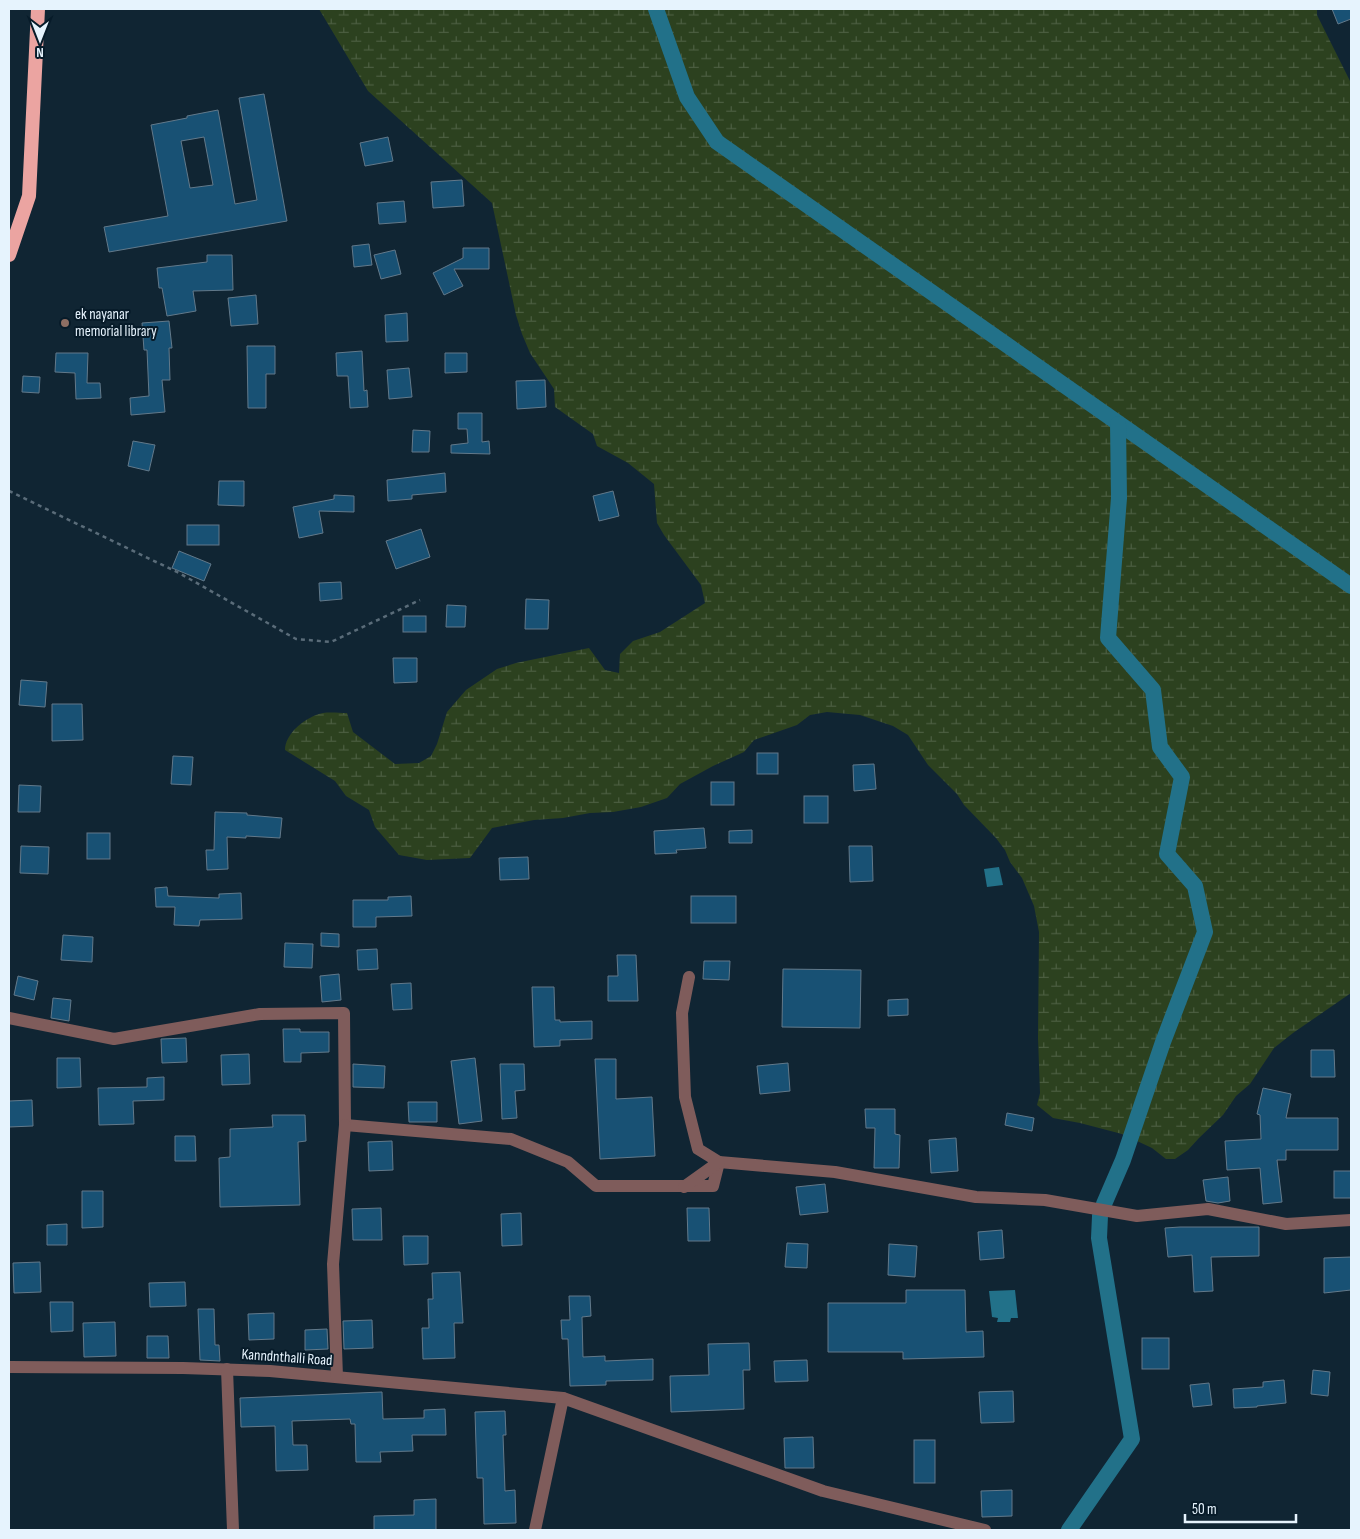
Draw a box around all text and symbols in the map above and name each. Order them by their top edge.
north arrow [15,15,65,65]
text: N [36,44,44,61]
place label: ek nayanar memorial library [75,305,157,341]
marker: ek nayanar memorial library [59,317,71,329]
street label: Kanndnthalli Road [241,1345,333,1370]
scale bar [1185,1492,1296,1524]
text: 50 m [1192,1500,1217,1519]

